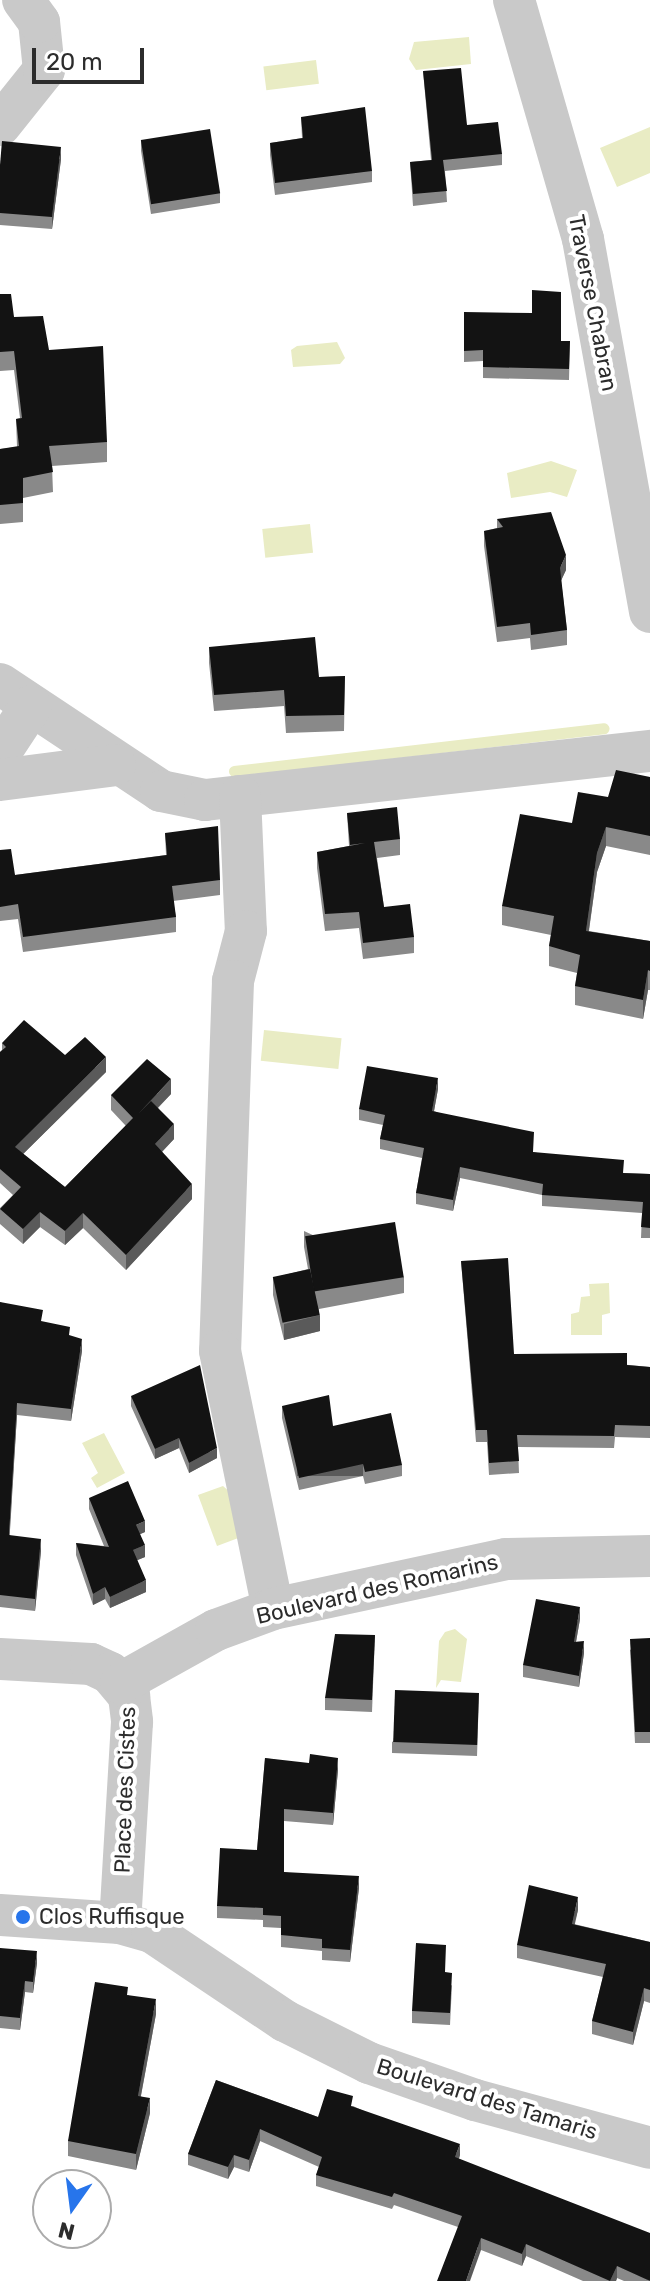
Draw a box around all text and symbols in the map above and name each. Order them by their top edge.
scale bar [36,32,148,82]
text: 20 m [46,48,103,76]
street label: Traverse Chabran [563,212,623,394]
street label: Boulevard des Romarins [254,1548,500,1630]
street label: Place des Cistes [109,1706,141,1874]
place label: Clos Ruffisque [39,1904,185,1930]
marker: Clos Ruffisque [14,1908,32,1926]
street label: Boulevard des Tamaris [373,2053,601,2145]
north arrow [32,2169,112,2249]
text: N [56,2216,78,2246]

